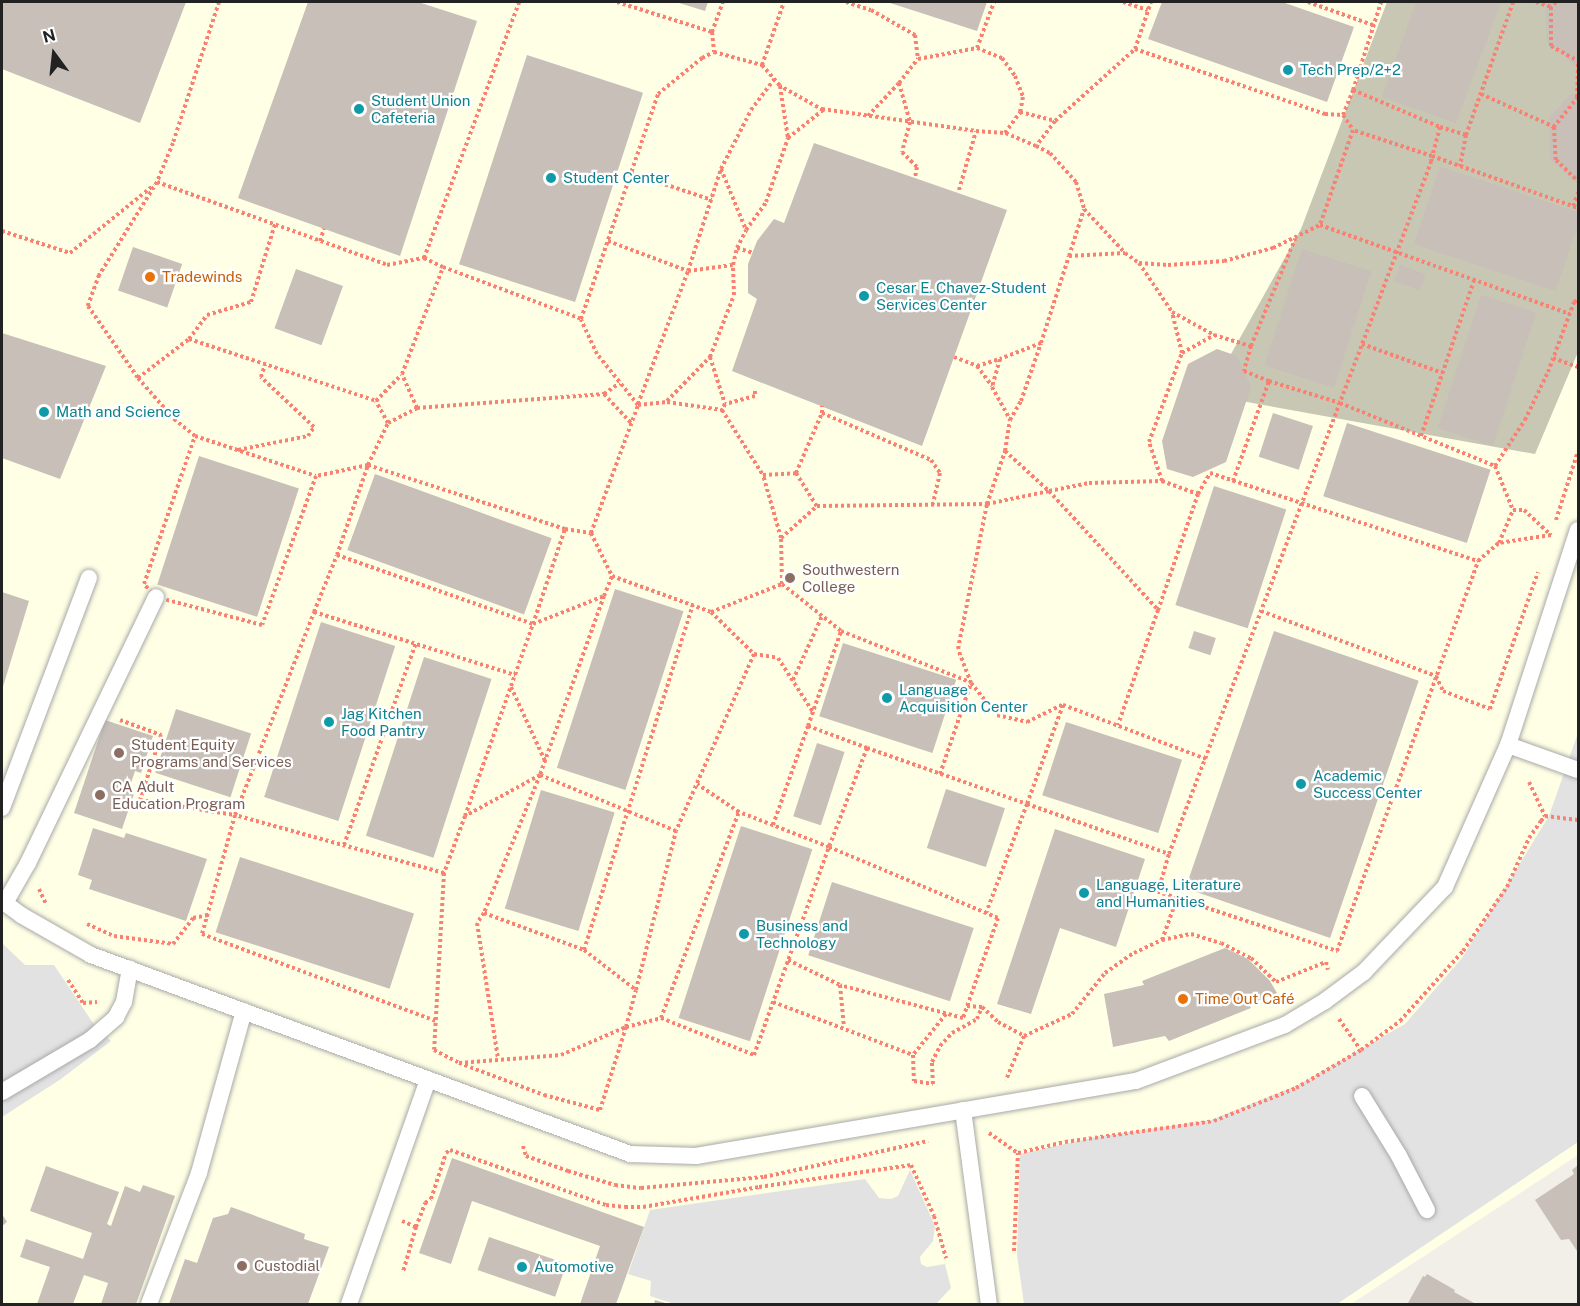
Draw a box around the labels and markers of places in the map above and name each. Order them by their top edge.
place label: Tech Prep/2+2 [1300,61,1401,79]
marker: Tech Prep/2+2 [1281,63,1295,77]
place label: Student Union Cafeteria [371,91,470,126]
marker: Student Union Cafeteria [352,102,366,116]
place label: Student Center [563,169,670,187]
marker: Student Center [544,171,558,185]
place label: Tradewinds [162,268,242,286]
marker: Tradewinds [143,270,157,284]
place label: Cesar E. Chavez-Student Services Center [876,278,1047,313]
marker: Cesar E. Chavez-Student Services Center [857,289,871,303]
place label: Math and Science [56,403,180,421]
marker: Math and Science [37,405,51,419]
place label: Southwestern College [802,560,900,595]
marker: Southwestern College [783,571,797,585]
place label: Language Acquisition Center [899,680,1028,715]
marker: Language Acquisition Center [880,691,894,705]
place label: Jag Kitchen Food Pantry [341,704,425,739]
marker: Jag Kitchen Food Pantry [322,715,336,729]
place label: Student Equity Programs and Services [131,735,292,770]
marker: Student Equity Programs and Services [112,746,126,760]
place label: Academic Success Center [1313,766,1422,801]
place label: CA Adult Education Program [112,777,245,812]
marker: Academic Success Center [1294,777,1308,791]
marker: CA Adult Education Program [93,788,107,802]
place label: Language, Literature and Humanities [1096,875,1241,910]
marker: Language, Literature and Humanities [1077,886,1091,900]
place label: Business and Technology [756,916,848,951]
marker: Business and Technology [737,927,751,941]
place label: Time Out Café [1195,990,1295,1008]
marker: Time Out Café [1176,992,1190,1006]
place label: Custodial [254,1257,320,1275]
place label: Automotive [534,1258,614,1276]
marker: Custodial [235,1259,249,1273]
marker: Automotive [515,1260,529,1274]

